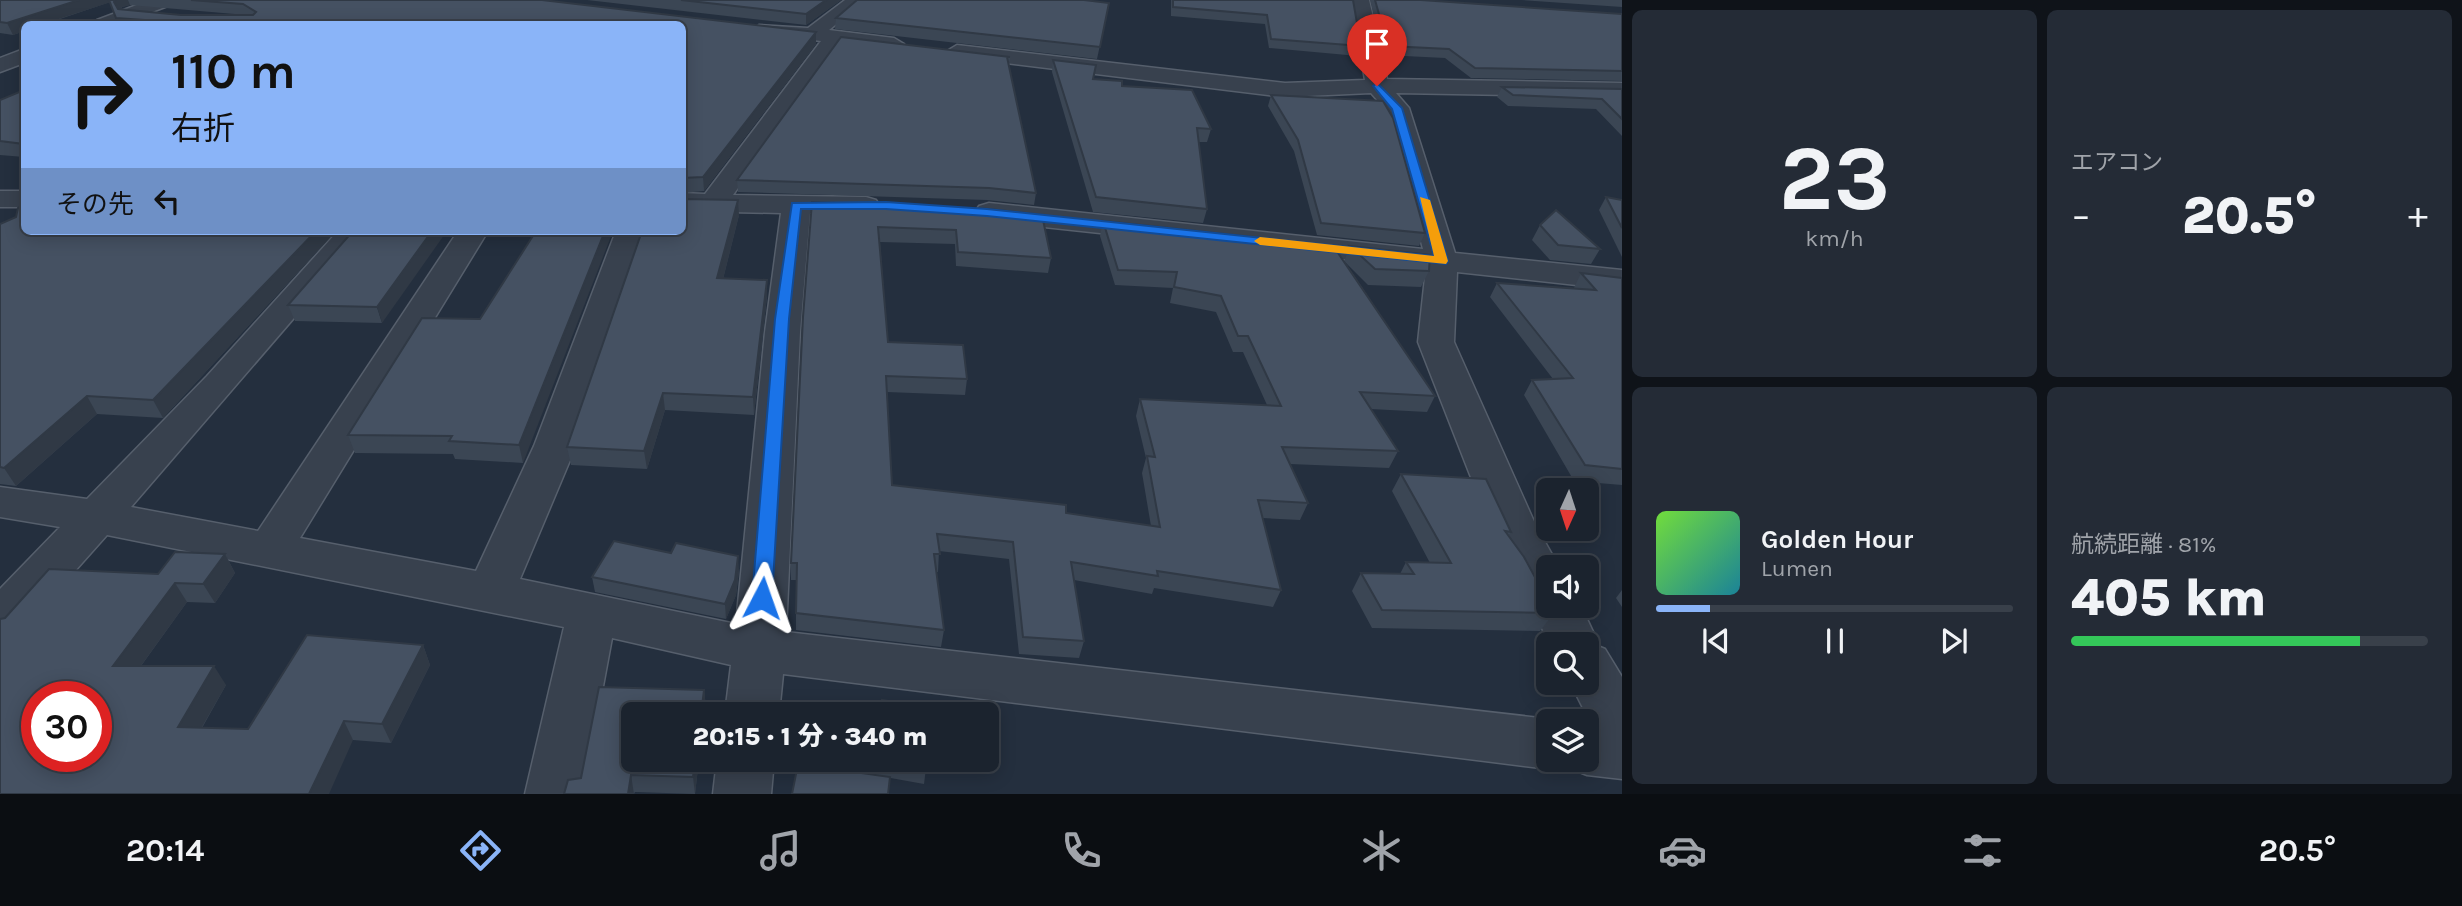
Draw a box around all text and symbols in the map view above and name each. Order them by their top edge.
pin [1347,14,1407,86]
icon: arrive [1358,25,1396,63]
text: 110 m [171,43,296,100]
icon: right [56,49,147,140]
text: 右折 [171,110,235,147]
text: 23 [1779,126,1890,232]
text: エアコン [2071,149,2163,176]
icon: left [148,182,186,220]
text: 20.5° [2182,185,2317,246]
text: その先 [56,189,134,220]
text: − [2071,193,2091,238]
text: + [2408,193,2428,238]
text: km/h [1805,225,1864,252]
north arrow [1536,478,1600,541]
map controls [1536,478,1599,772]
text: Golden Hour [1761,524,1913,555]
text: 航続距離 · 81% [2071,531,2216,558]
button: sound [1536,555,1599,618]
text: Lumen [1761,555,1833,582]
position arrow [725,561,799,635]
text: 405 km [2071,567,2267,628]
icon: previous [1697,622,1735,660]
icon: pause [1816,622,1854,660]
icon: next [1935,622,1973,660]
button: search [1536,632,1599,695]
speed limit sign: 30 [21,681,112,772]
button: layers [1536,709,1599,772]
text: 20:15 · 1 分 · 340 m [693,721,927,752]
icon: directions [456,826,505,875]
icon: music [756,826,805,875]
icon: phone [1057,826,1106,875]
icon: climate [1357,826,1406,875]
icon: car [1658,826,1707,875]
icon: filters [1958,826,2007,875]
text: 20:14 [126,832,204,869]
text: 20.5° [2259,832,2336,869]

